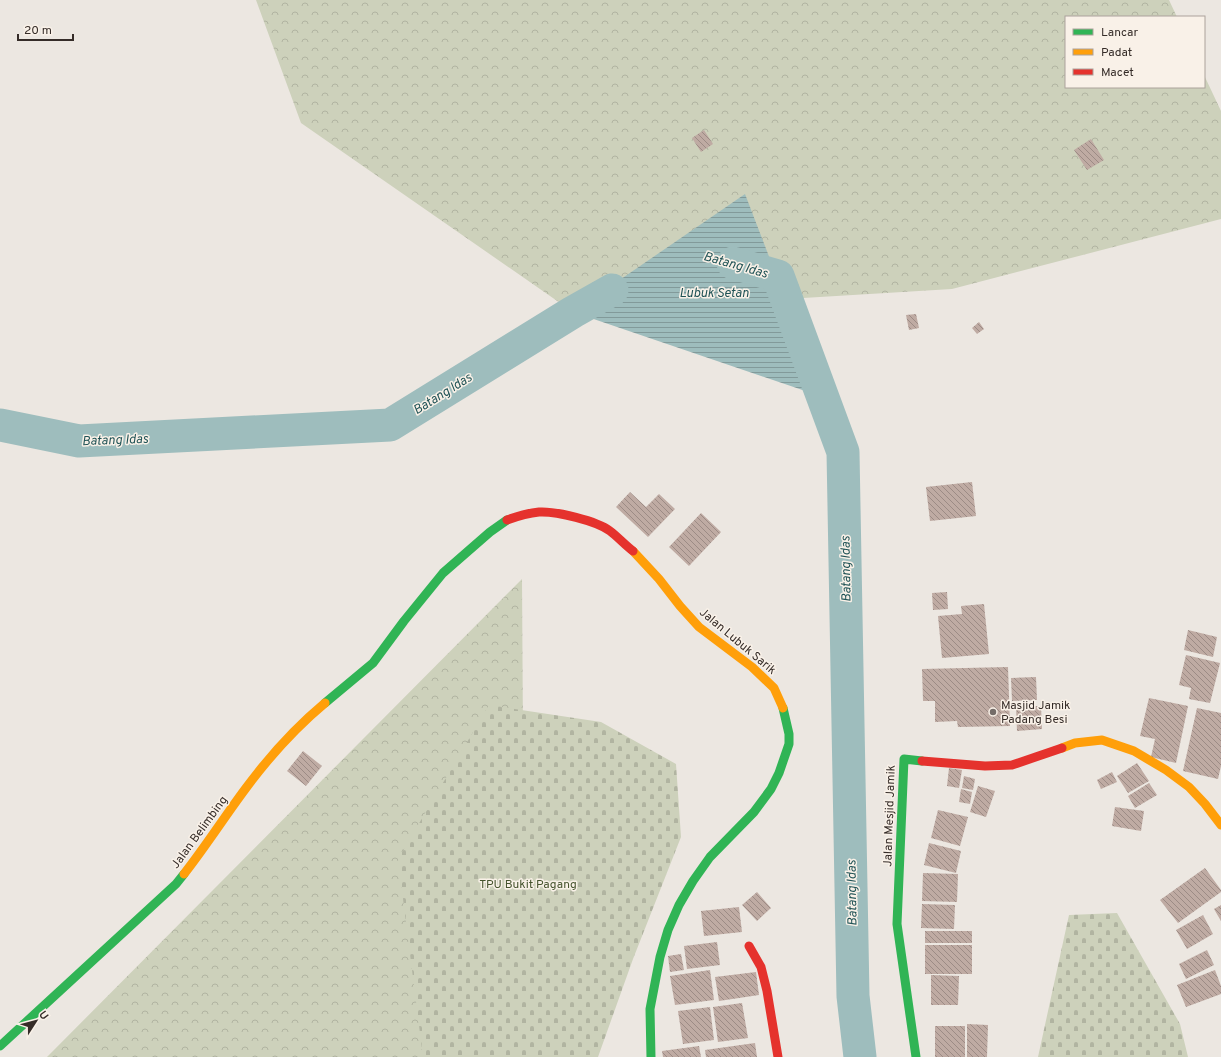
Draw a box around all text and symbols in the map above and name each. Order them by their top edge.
scale bar [18,16,73,42]
legend [1065,16,1205,88]
text: 20 m [24,23,52,39]
text: Lancar [1101,25,1138,41]
text: Padat [1101,45,1132,61]
text: Macet [1101,65,1134,81]
water label: Batang Idas [701,249,770,283]
water label: Lubuk Setan [679,286,749,302]
water label: Batang Idas [411,370,475,419]
water label: Batang Idas [82,432,149,450]
water label: Batang Idas [838,536,856,602]
street label: Jalan Lubuk Sarik [695,605,779,679]
place label: Masjid Jamik Padang Besi [1001,698,1071,728]
marker: Masjid Jamik Padang Besi [988,707,998,717]
street label: Jalan Mesjid Jamik [880,765,900,867]
street label: Jalan Belimbing [168,793,232,872]
water label: Batang Idas [844,860,862,926]
park label: TPU Bukit Pagang [479,877,577,893]
north arrow [16,1001,56,1041]
text: U [35,1008,51,1023]

